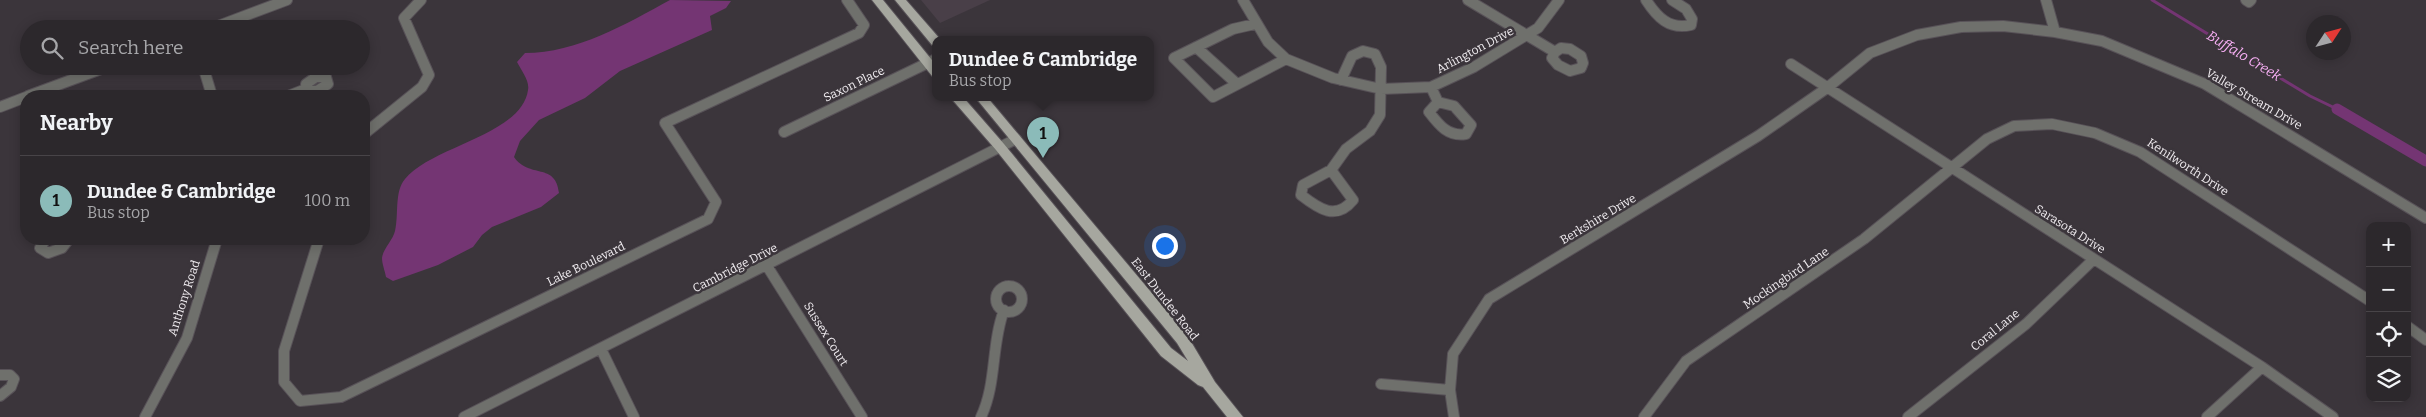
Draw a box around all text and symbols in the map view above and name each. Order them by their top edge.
north arrow [2306,15,2351,60]
search box [20,20,370,75]
street label: Arlington Drive [1434,24,1516,76]
water label: Buffalo Creek [2204,27,2285,85]
icon: search [38,34,66,62]
text: Search here [78,36,183,59]
popup [932,36,1154,101]
text: Dundee & Cambridge [949,48,1137,71]
street label: Saxon Place [821,63,887,105]
street label: Valley Stream Drive [2203,66,2305,132]
text: Bus stop [949,71,1011,90]
text: Nearby [40,110,113,136]
pin: 1 [1027,117,1059,158]
street label: Kenilworth Drive [2145,135,2231,199]
text: Dundee & Cambridge [87,180,276,203]
text: 1 [53,191,59,210]
text: 100 m [305,191,350,210]
street label: Berkshire Drive [1558,191,1638,247]
street label: Sarasota Drive [2032,202,2108,256]
text: Bus stop [87,203,150,222]
map controls [2366,222,2411,402]
button: + [2366,222,2411,267]
your location [1152,233,1178,259]
street label: Lake Boulevard [545,239,627,289]
street label: Cambridge Drive [690,241,780,295]
street label: Mockingbird Lane [1741,244,1831,312]
street label: East Dundee Road [1128,255,1202,343]
street label: Anthony Road [165,258,203,338]
button: − [2366,267,2411,312]
street label: Sussex Court [801,300,851,369]
street label: Coral Lane [1968,306,2022,354]
button: locate [2366,312,2411,357]
button: layers [2366,357,2411,402]

